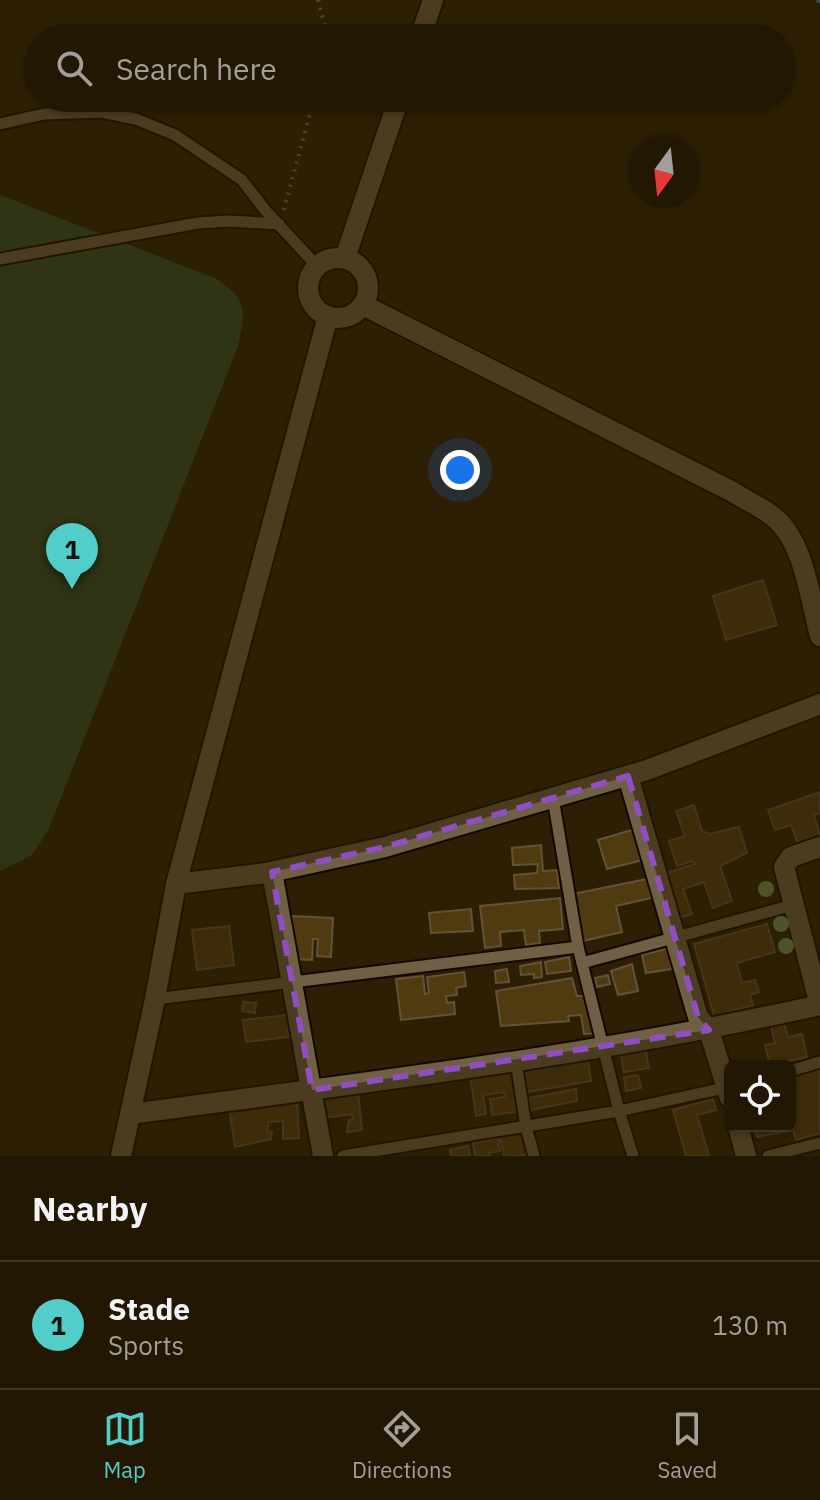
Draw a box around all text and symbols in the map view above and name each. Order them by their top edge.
search box [24,24,796,112]
icon: search [52,46,96,90]
text: Search here [116,49,277,88]
north arrow [628,136,700,208]
your location [440,450,480,490]
pin: 1 [46,523,98,589]
map controls [724,1060,796,1132]
button: locate [724,1060,796,1132]
text: Nearby [32,1186,147,1230]
text: Stade [108,1289,190,1328]
text: 1 [50,1308,66,1342]
text: 130 m [712,1308,788,1342]
text: Sports [108,1328,184,1362]
tab: Map [103,1407,147,1484]
tab: Directions [352,1407,452,1484]
tab: Saved [657,1407,717,1484]

